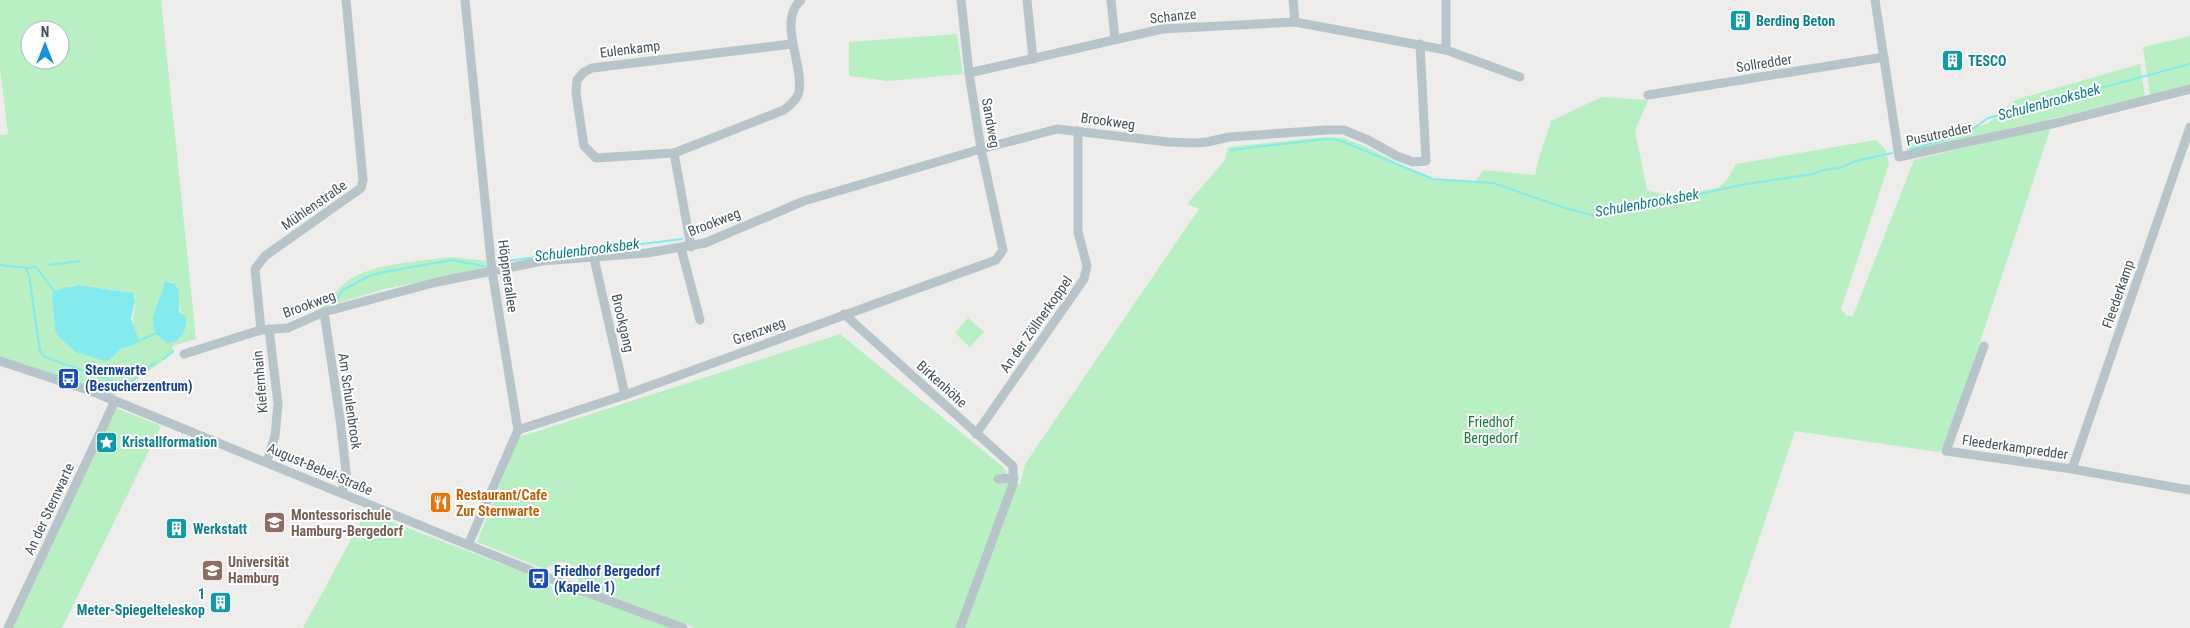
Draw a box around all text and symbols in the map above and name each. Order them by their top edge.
street label: Schanze [1149,6,1197,26]
building icon: Berding Beton [1728,9,1752,33]
place label: Berding Beton [1756,13,1835,29]
north arrow [20,20,70,70]
text: N [41,24,49,40]
street label: Eulenkamp [599,37,661,61]
building icon: TESCO [1940,49,1964,73]
street label: Sollredder [1735,51,1793,75]
place label: TESCO [1968,53,2006,69]
water label: Schulenbrooksbek [1996,80,2103,124]
street label: Sandweg [979,97,1003,149]
street label: Brookweg [1080,109,1136,133]
street label: Pusutredder [1904,119,1974,149]
street label: Mühlenstraße [278,176,350,233]
water label: Schulenbrooksbek [1594,185,1701,221]
street label: Brookweg [686,205,742,239]
water label: Schulenbrooksbek [534,235,641,265]
street label: Höppnerallee [495,239,521,314]
street label: Fleederkamp [2099,258,2137,330]
street label: An der Zöllnerkoppel [997,273,1075,375]
street label: Brookweg [281,287,337,321]
street label: Brookgang [609,292,637,354]
street label: Grenzweg [731,314,787,348]
street label: Kiefernhain [249,350,271,414]
street label: Am Schulenbrook [335,352,365,451]
street label: Birkenhöhe [914,357,971,411]
place label: Sternwarte (Besucherzentrum) [85,362,193,395]
bus stop icon: Sternwarte (Besucherzentrum) [57,366,81,390]
park label: Friedhof Bergedorf [1464,414,1519,446]
place icon: Kristallformation [94,430,118,454]
street label: Fleederkampredder [1961,432,2069,462]
place label: Kristallformation [122,434,217,450]
street label: August-Bebel-Straße [265,440,375,499]
street label: An der Sternwarte [21,460,77,557]
place label: Restaurant/Cafe Zur Sternwarte [456,487,547,519]
restaurant icon: Restaurant/Cafe Zur Sternwarte [428,491,452,515]
place label: Montessorischule Hamburg-Bergedorf [291,507,403,539]
school or university icon: Montessorischule Hamburg-Bergedorf [263,511,287,535]
building icon: Werkstatt [165,517,189,541]
place label: Werkstatt [193,521,247,537]
place label: Universität Hamburg [228,554,289,586]
school or university icon: Universität Hamburg [200,558,224,582]
place label: Friedhof Bergedorf (Kapelle 1) [554,563,660,596]
bus stop icon: Friedhof Bergedorf (Kapelle 1) [526,567,550,591]
place label: 1 Meter-Spiegelteleskop [77,586,205,618]
building icon: 1 Meter-Spiegelteleskop [209,590,233,614]

